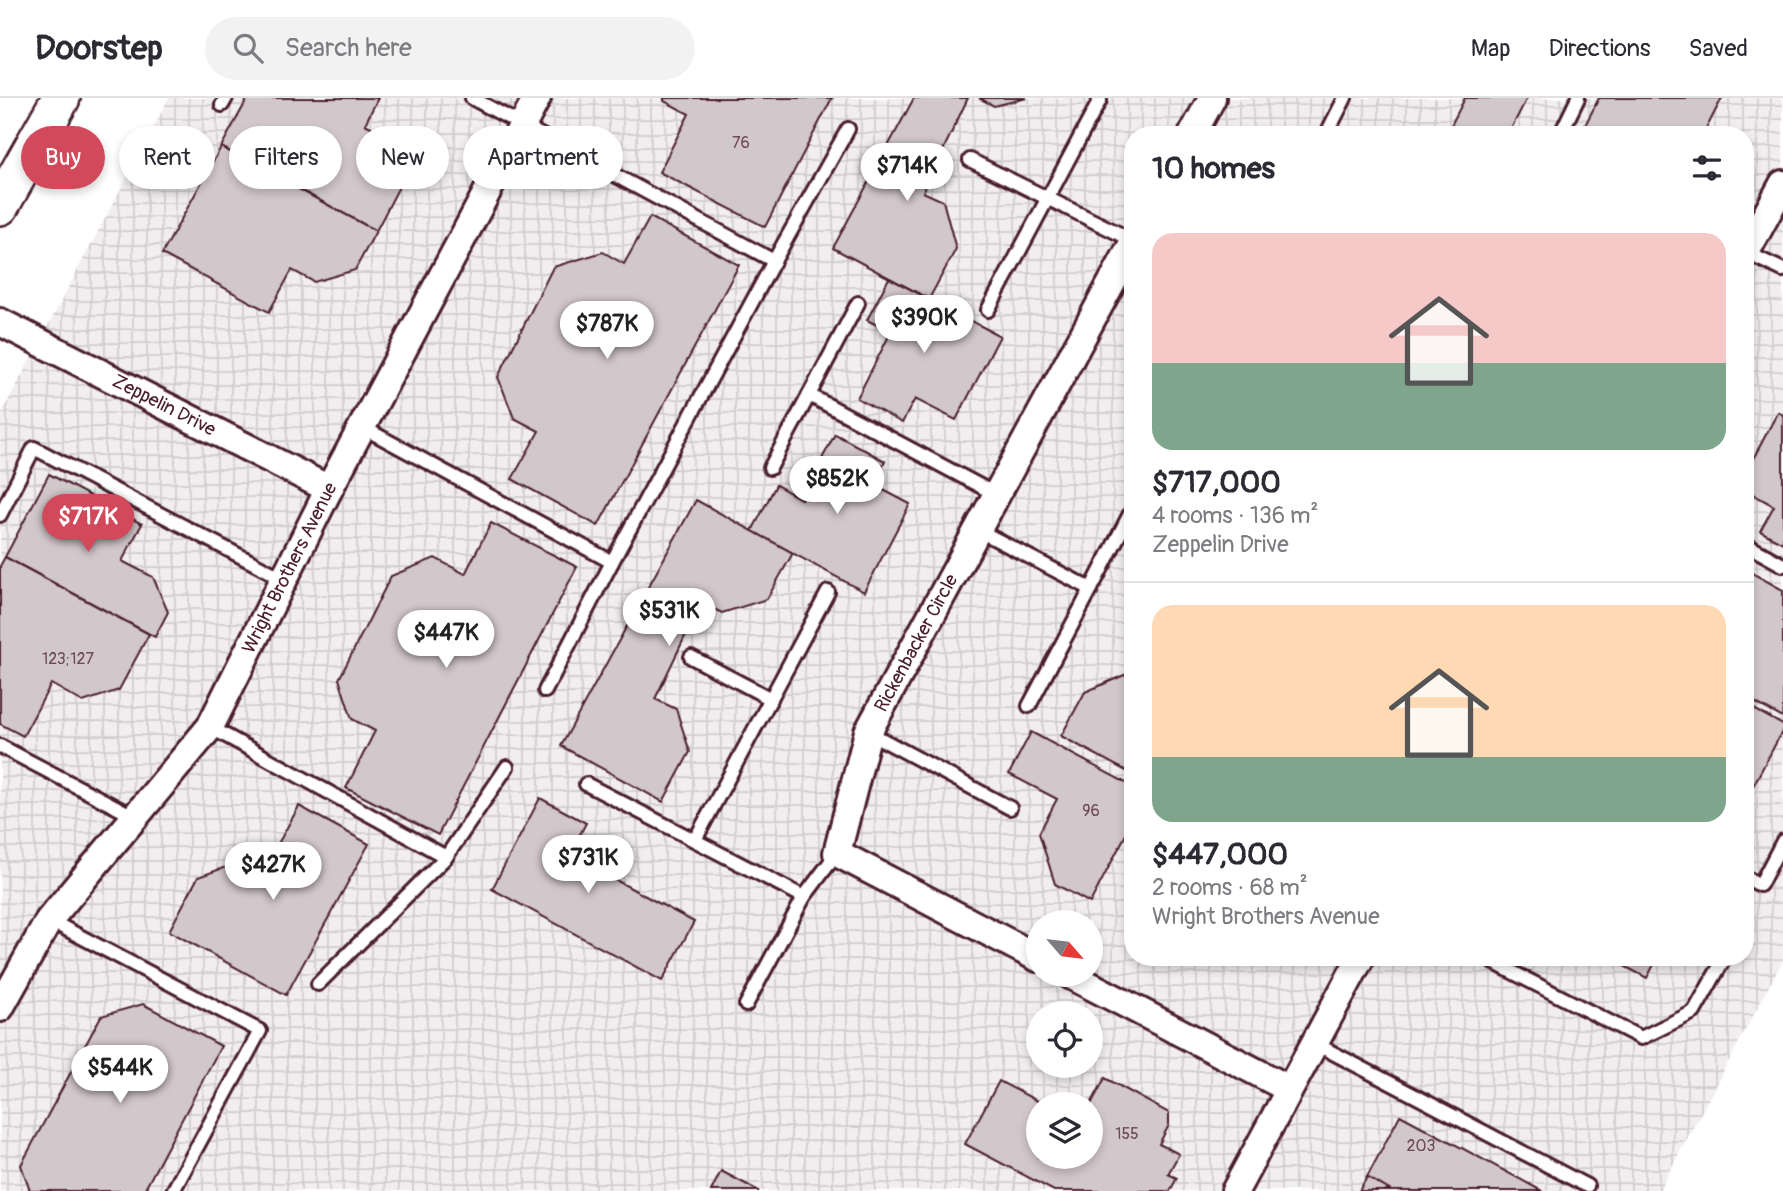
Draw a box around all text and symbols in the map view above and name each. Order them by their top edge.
search box [205,17,695,80]
text: Doorstep [35,28,163,69]
icon: search [229,29,267,67]
text: Search here [285,32,412,64]
text: Map [1471,34,1511,63]
text: Directions [1549,34,1650,63]
text: Saved [1688,34,1748,63]
chip: Buy [21,126,105,189]
chip: Rent [119,126,215,189]
chip: Filters [229,126,342,189]
chip: New [356,126,449,189]
chip: Apartment [463,126,623,189]
house number: 76 [732,133,750,153]
pin: $714K [858,144,956,203]
icon: filters [1688,149,1726,187]
text: 10 homes [1152,150,1275,187]
text: $714K [877,151,937,180]
icon: home [1376,278,1502,404]
pin: $390K [875,296,973,355]
pin: $787K [558,302,656,361]
text: $390K [891,303,957,332]
text: $787K [576,309,638,338]
street label: Zeppelin Drive [108,369,220,442]
pin: $852K [788,456,886,516]
text: $852K [805,464,869,493]
text: $717,000 [1152,464,1281,501]
street label: Wright Brothers Avenue [237,478,343,657]
pin: $717K [39,494,137,554]
text: 4 rooms · 136 m² [1152,501,1318,530]
text: $717K [58,502,118,531]
text: Zeppelin Drive [1152,530,1289,559]
street label: Rickenbacker Circle [869,569,964,716]
pin: $531K [620,588,718,648]
text: $531K [639,596,699,625]
pin: $447K [397,610,495,670]
text: $447K [413,618,479,647]
house number: 123;127 [42,649,94,669]
icon: home [1376,650,1502,776]
house number: 96 [1082,801,1100,821]
pin: $731K [539,836,637,895]
text: $447,000 [1152,836,1288,873]
pin: $427K [224,842,322,902]
text: $731K [558,843,618,872]
text: $427K [241,850,305,879]
text: 2 rooms · 68 m² [1152,873,1308,902]
text: Wright Brothers Avenue [1152,902,1380,931]
north arrow [1026,910,1102,987]
map controls [1026,910,1103,1169]
button: locate [1026,1001,1103,1078]
pin: $544K [71,1046,169,1105]
text: $544K [87,1053,153,1082]
button: layers [1026,1092,1103,1169]
house number: 155 [1115,1124,1139,1144]
house number: 203 [1407,1136,1435,1156]

